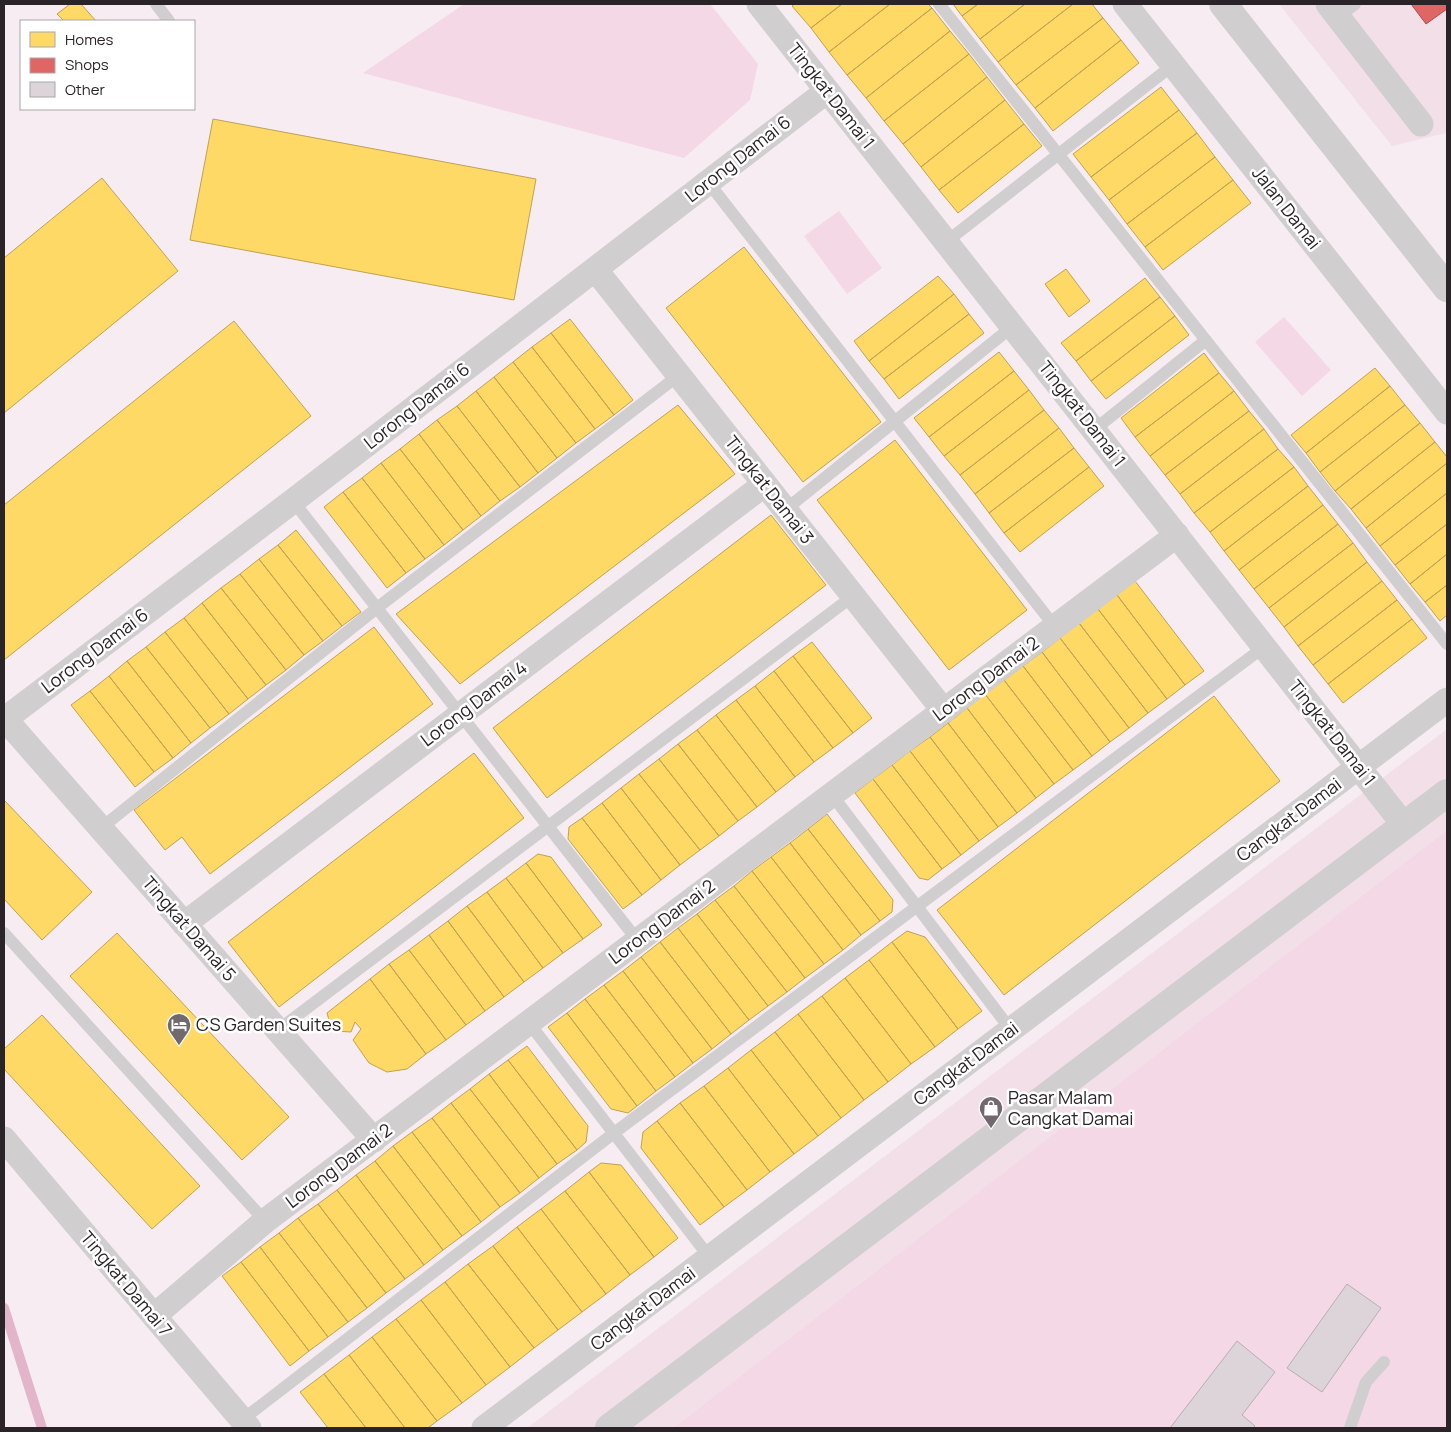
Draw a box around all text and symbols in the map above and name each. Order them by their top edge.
legend [20,20,195,110]
text: Homes [65,29,114,50]
street label: Tingkat Damai 1 [783,37,881,153]
text: Shops [65,54,109,75]
text: Other [65,79,106,100]
street label: Lorong Damai 6 [680,109,795,207]
street label: Jalan Damai [1247,161,1327,254]
street label: Tingkat Damai 1 [1034,355,1132,471]
street label: Lorong Damai 6 [359,356,474,454]
street label: Tingkat Damai 3 [720,430,820,548]
street label: Lorong Damai 6 [36,602,153,698]
street label: Lorong Damai 2 [927,630,1043,726]
street label: Lorong Damai 4 [415,655,532,751]
street label: Tingkat Damai 1 [1284,674,1382,790]
street label: Cangkat Damai [1231,772,1346,867]
street label: Tingkat Damai 5 [138,871,242,986]
street label: Lorong Damai 2 [603,873,719,969]
hotel icon: CS Garden Suites [166,1012,192,1046]
place label: CS Garden Suites [196,1012,341,1036]
street label: Cangkat Damai [908,1016,1023,1111]
place label: Pasar Malam Cangkat Damai [1008,1085,1134,1130]
shop icon: Pasar Malam Cangkat Damai [978,1095,1004,1129]
street label: Lorong Damai 2 [280,1117,396,1213]
street label: Tingkat Damai 7 [76,1226,178,1341]
street label: Cangkat Damai [585,1261,700,1356]

